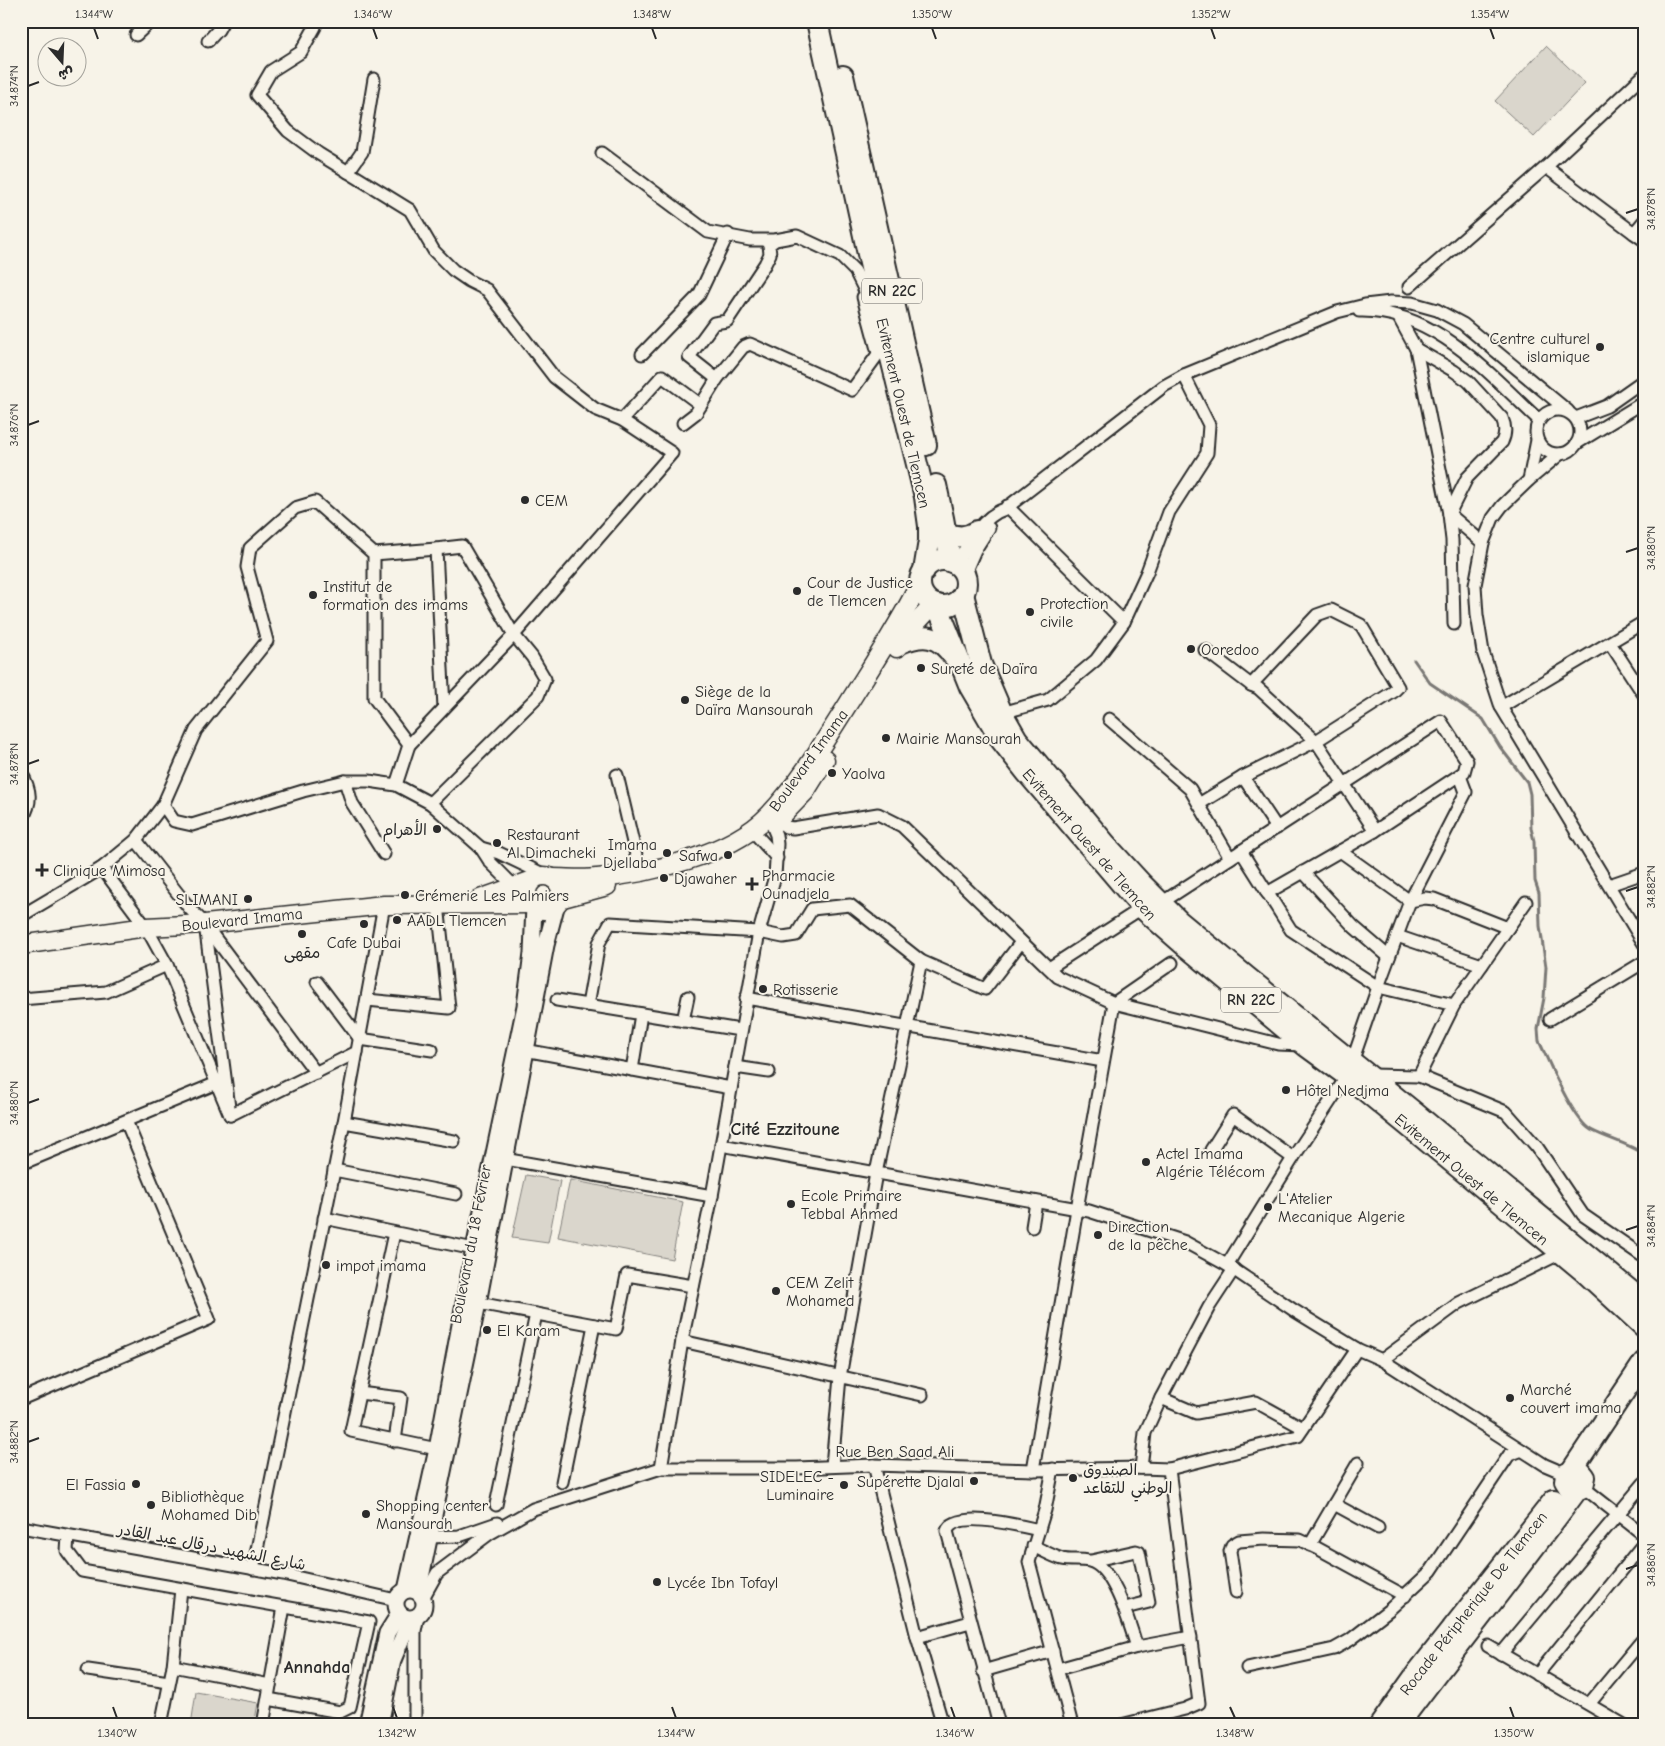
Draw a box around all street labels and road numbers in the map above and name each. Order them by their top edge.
road number: RN 22C [862,278,922,304]
street label: Evitement Ouest de Tlemcen [872,316,934,510]
street label: Boulevard Imama [766,706,852,815]
street label: Evitement Ouest de Tlemcen [1019,765,1160,924]
street label: Boulevard Imama [181,905,304,935]
road number: RN 22C [1221,988,1281,1012]
street label: Evitement Ouest de Tlemcen [1391,1110,1552,1249]
street label: Boulevard du 18 Février [447,1162,495,1325]
street label: Rue Ben Saad Ali [836,1443,954,1461]
street label: Rocade Péripherique De Tlemcen [1397,1508,1551,1699]
street label: شارع الشهيد درقال عبد القادر [114,1520,307,1576]

